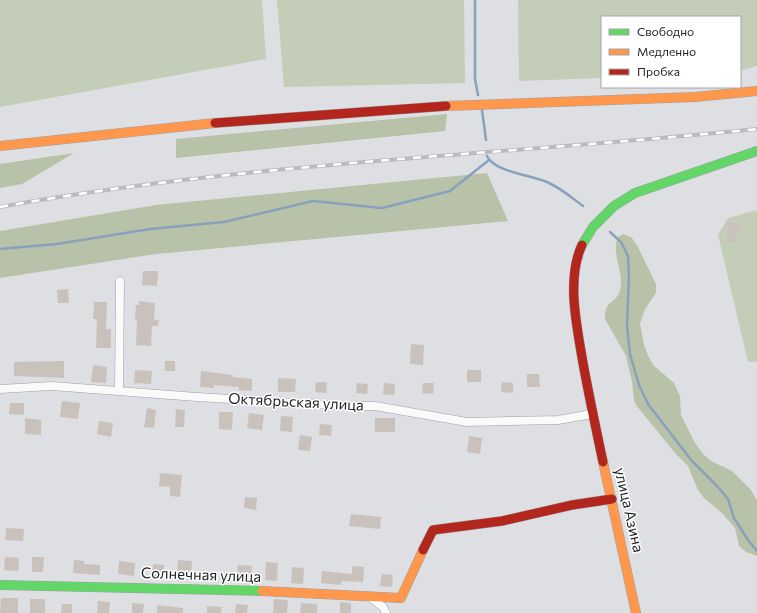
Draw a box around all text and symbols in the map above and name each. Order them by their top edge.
legend [601,16,741,88]
text: Свободно [637,24,694,38]
text: Медленно [637,44,696,58]
text: Пробка [637,64,680,78]
street label: Октябрьская улица [228,388,364,414]
street label: улица Азина [611,466,648,554]
street label: Солнечная улица [141,563,261,585]

